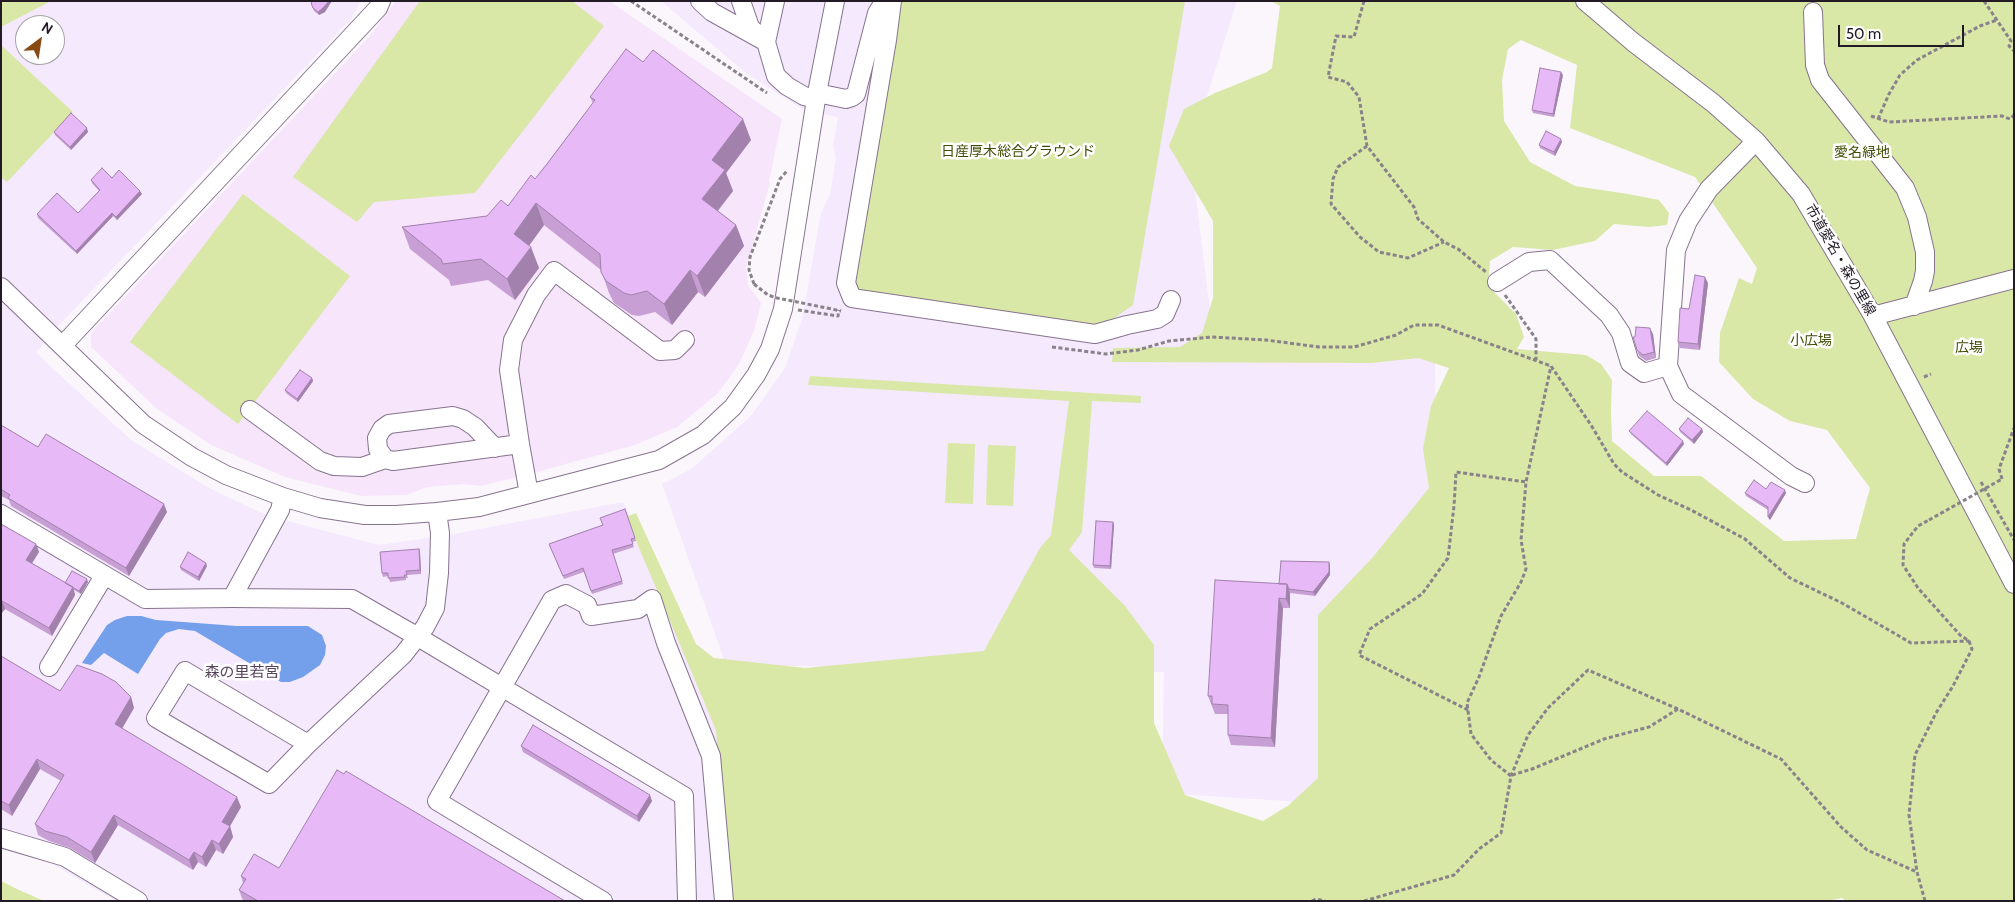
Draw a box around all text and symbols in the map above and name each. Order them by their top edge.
north arrow [15,15,65,65]
scale bar [1840,15,1966,47]
text: N [38,18,56,38]
text: 50 m [1846,25,1881,43]
park label: 日産厚木総合グラウンド [941,144,1095,160]
park label: 愛名緑地 [1834,145,1890,161]
street label: 市道愛名・森の里線 [1801,201,1879,319]
park label: 小広場 [1790,333,1832,349]
park label: 広場 [1955,340,1983,356]
district label: 森の里若宮 [205,664,279,682]

